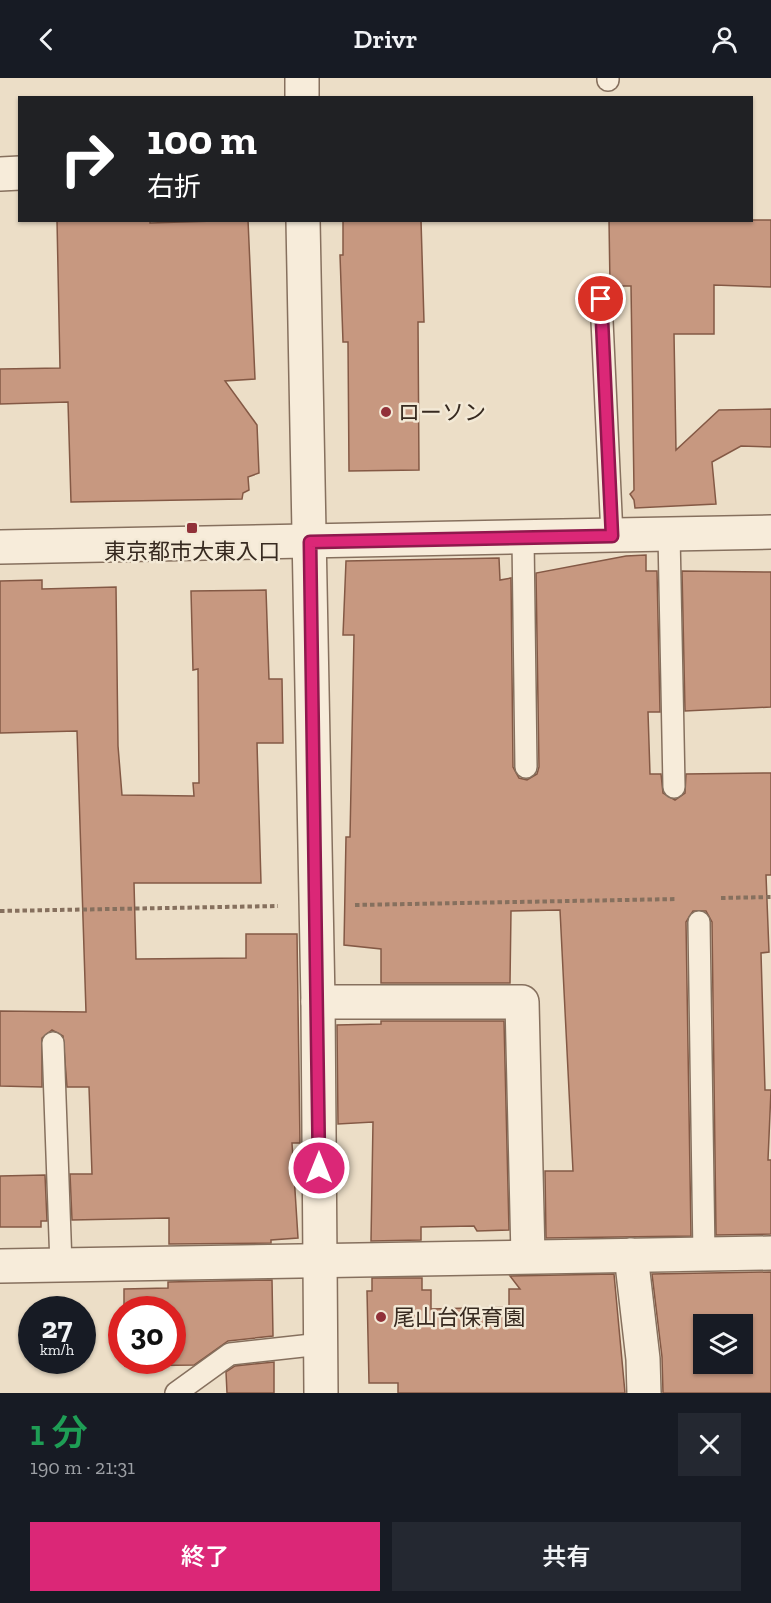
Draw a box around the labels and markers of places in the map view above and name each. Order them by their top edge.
pin [575,273,626,324]
place label: ローソン [398,399,486,426]
marker: ローソン [379,405,393,419]
marker: 東京都市大東入口 [185,521,199,535]
place label: 東京都市大東入口 [104,538,280,565]
place label: 尾山台保育園 [393,1304,525,1331]
marker: 尾山台保育園 [374,1310,388,1324]

